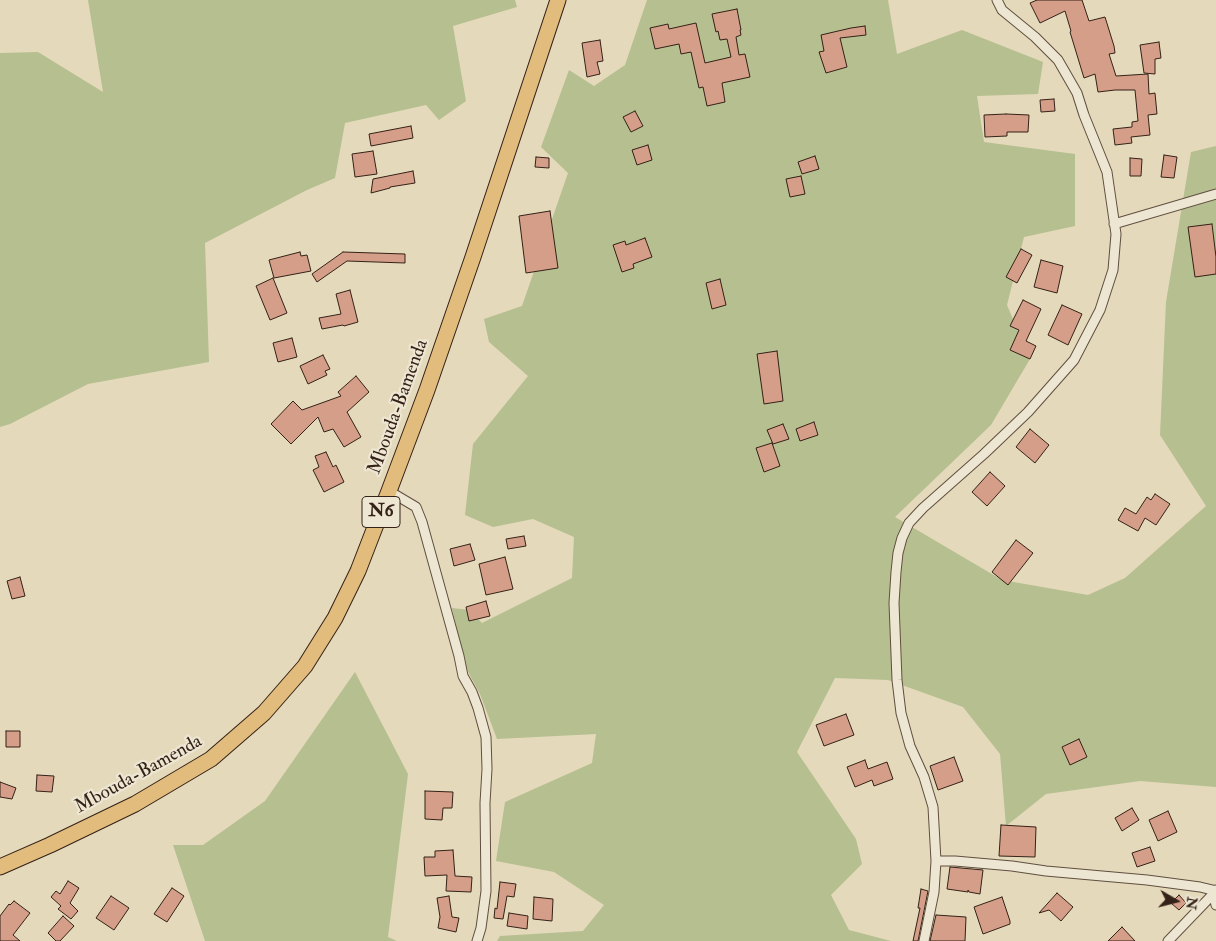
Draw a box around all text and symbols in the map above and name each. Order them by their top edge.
street label: Mbouda-Bamenda [364,337,434,477]
road number: N6 [362,497,400,528]
street label: Mbouda-Bamenda [72,731,206,819]
north arrow [1151,876,1201,926]
text: N [1182,896,1201,911]

